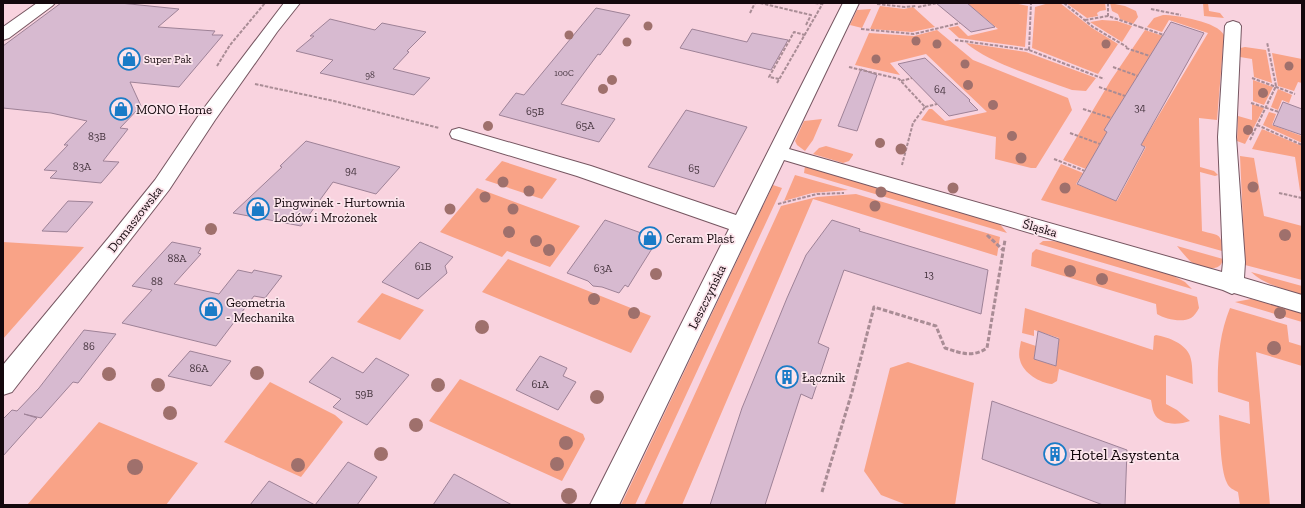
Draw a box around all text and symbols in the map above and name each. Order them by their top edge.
shop icon: Super Pak [116,46,142,72]
place label: Super Pak [144,53,192,66]
house number: 100C [554,68,574,78]
house number: 98 [365,70,375,80]
house number: 64 [934,83,946,96]
shop icon: MONO Home [108,96,134,122]
house number: 34 [1134,101,1146,114]
place label: MONO Home [136,102,212,117]
house number: 65B [526,105,544,118]
house number: 65A [576,119,595,132]
house number: 83B [88,130,106,143]
house number: 83A [73,160,92,173]
house number: 65 [688,162,700,175]
house number: 94 [345,164,357,177]
street label: Domaszowska [104,182,166,255]
place label: Pingwinek - Hurtownia Lodów i Mrożonek [274,195,406,225]
shop icon: Pingwinek - Hurtownia Lodów i Mrożonek [245,196,271,222]
street label: Śląska [1021,216,1060,240]
shop icon: Ceram Plast [637,225,663,251]
place label: Ceram Plast [666,231,734,246]
house number: 88A [168,252,187,265]
house number: 61B [415,260,432,273]
house number: 63A [594,262,613,275]
street label: Leszczyńska [685,262,729,332]
house number: 13 [924,268,934,281]
house number: 88 [151,275,163,288]
place label: Geometria - Mechanika [226,295,295,325]
shop icon: Geometria - Mechanika [198,296,224,322]
house number: 86 [83,340,95,353]
house number: 86A [190,362,209,375]
building icon: Łącznik [774,364,800,390]
place label: Łącznik [802,370,846,385]
house number: 61A [531,378,549,391]
house number: 59B [355,387,373,400]
building icon: Hotel Asystenta [1042,441,1068,467]
place label: Hotel Asystenta [1070,445,1180,464]

